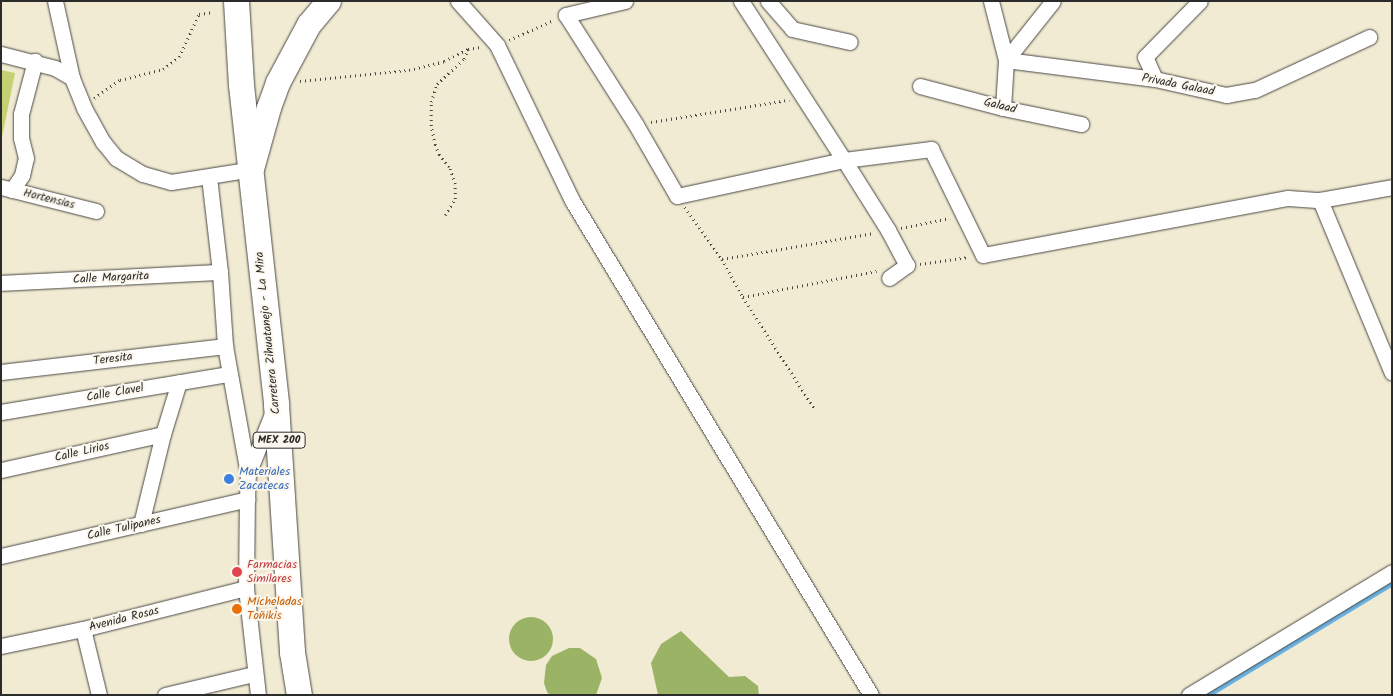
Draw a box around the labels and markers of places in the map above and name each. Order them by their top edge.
place label: Materiales Zacatecas [239,465,290,493]
marker: Materiales Zacatecas [223,473,235,485]
place label: Farmacias Similares [247,558,297,586]
marker: Farmacias Similares [231,566,243,578]
place label: Micheladas Toñikis [247,595,302,623]
marker: Micheladas Toñikis [231,603,243,615]

